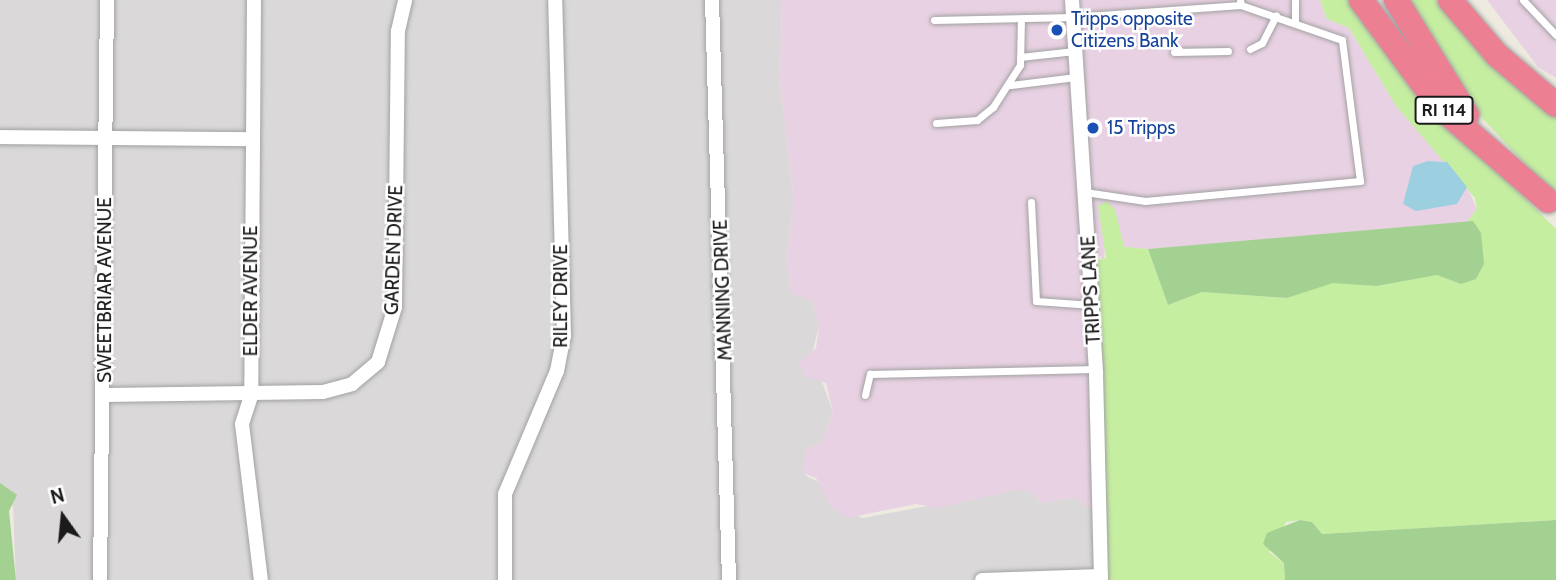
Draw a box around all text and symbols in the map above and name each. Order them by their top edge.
place label: Tripps opposite Citizens Bank [1071,8,1193,52]
marker: Tripps opposite Citizens Bank [1049,22,1065,38]
road number: RI 114 [1414,96,1474,124]
place label: 15 Tripps [1107,117,1175,139]
marker: 15 Tripps [1085,120,1101,136]
street label: GARDEN DRIVE [380,185,408,315]
street label: SWEETBRIAR AVENUE [94,197,116,383]
street label: MANNING DRIVE [709,219,737,361]
street label: ELDER AVENUE [240,226,262,356]
street label: TRIPPS LANE [1077,235,1105,345]
street label: RILEY DRIVE [550,244,572,348]
north arrow [28,482,98,552]
text: N [48,483,67,509]

